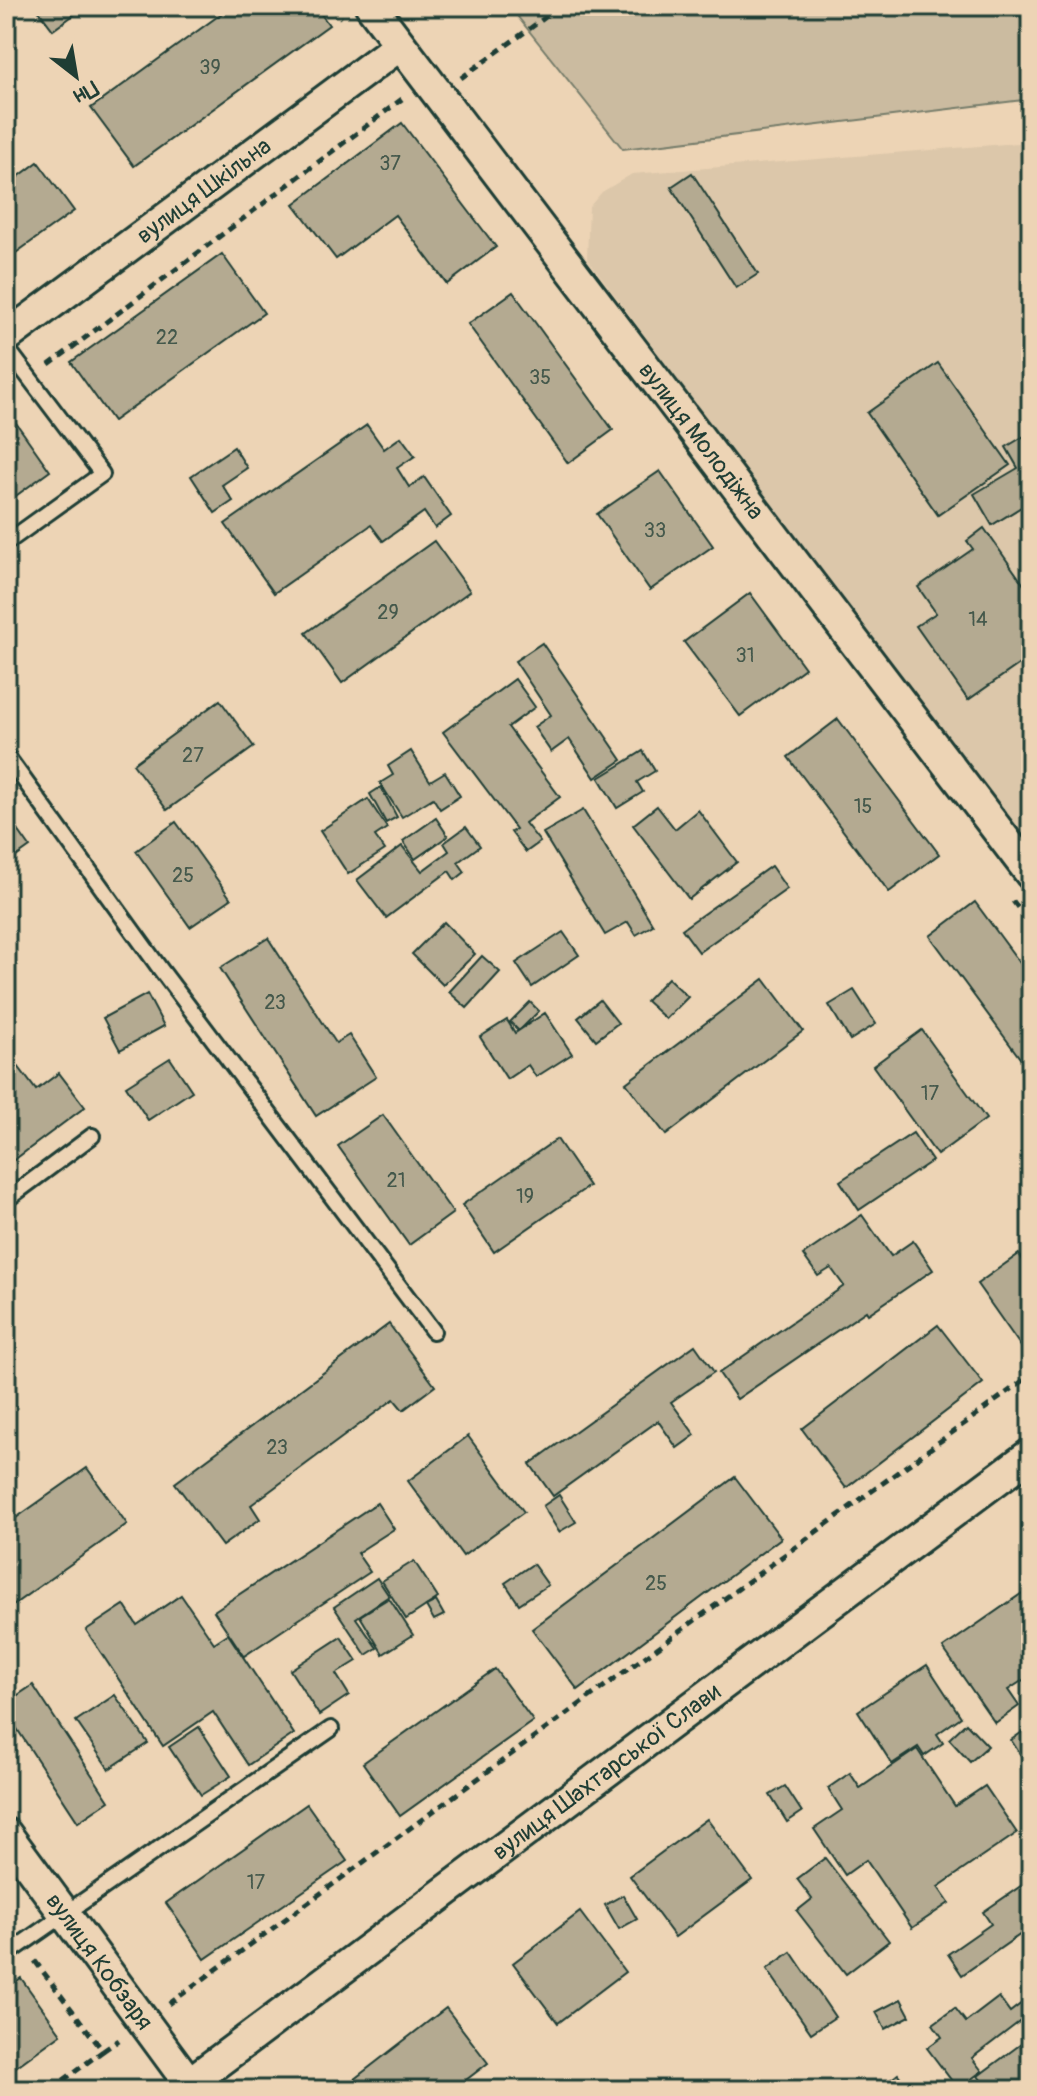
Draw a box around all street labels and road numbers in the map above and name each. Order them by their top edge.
street label: вулиця Шкільна [131,132,277,250]
street label: вулиця Молодіжна [632,357,770,525]
street label: вулиця Шахтарської Слави [487,1677,726,1867]
street label: вулиця Кобзаря [39,1887,159,2036]

